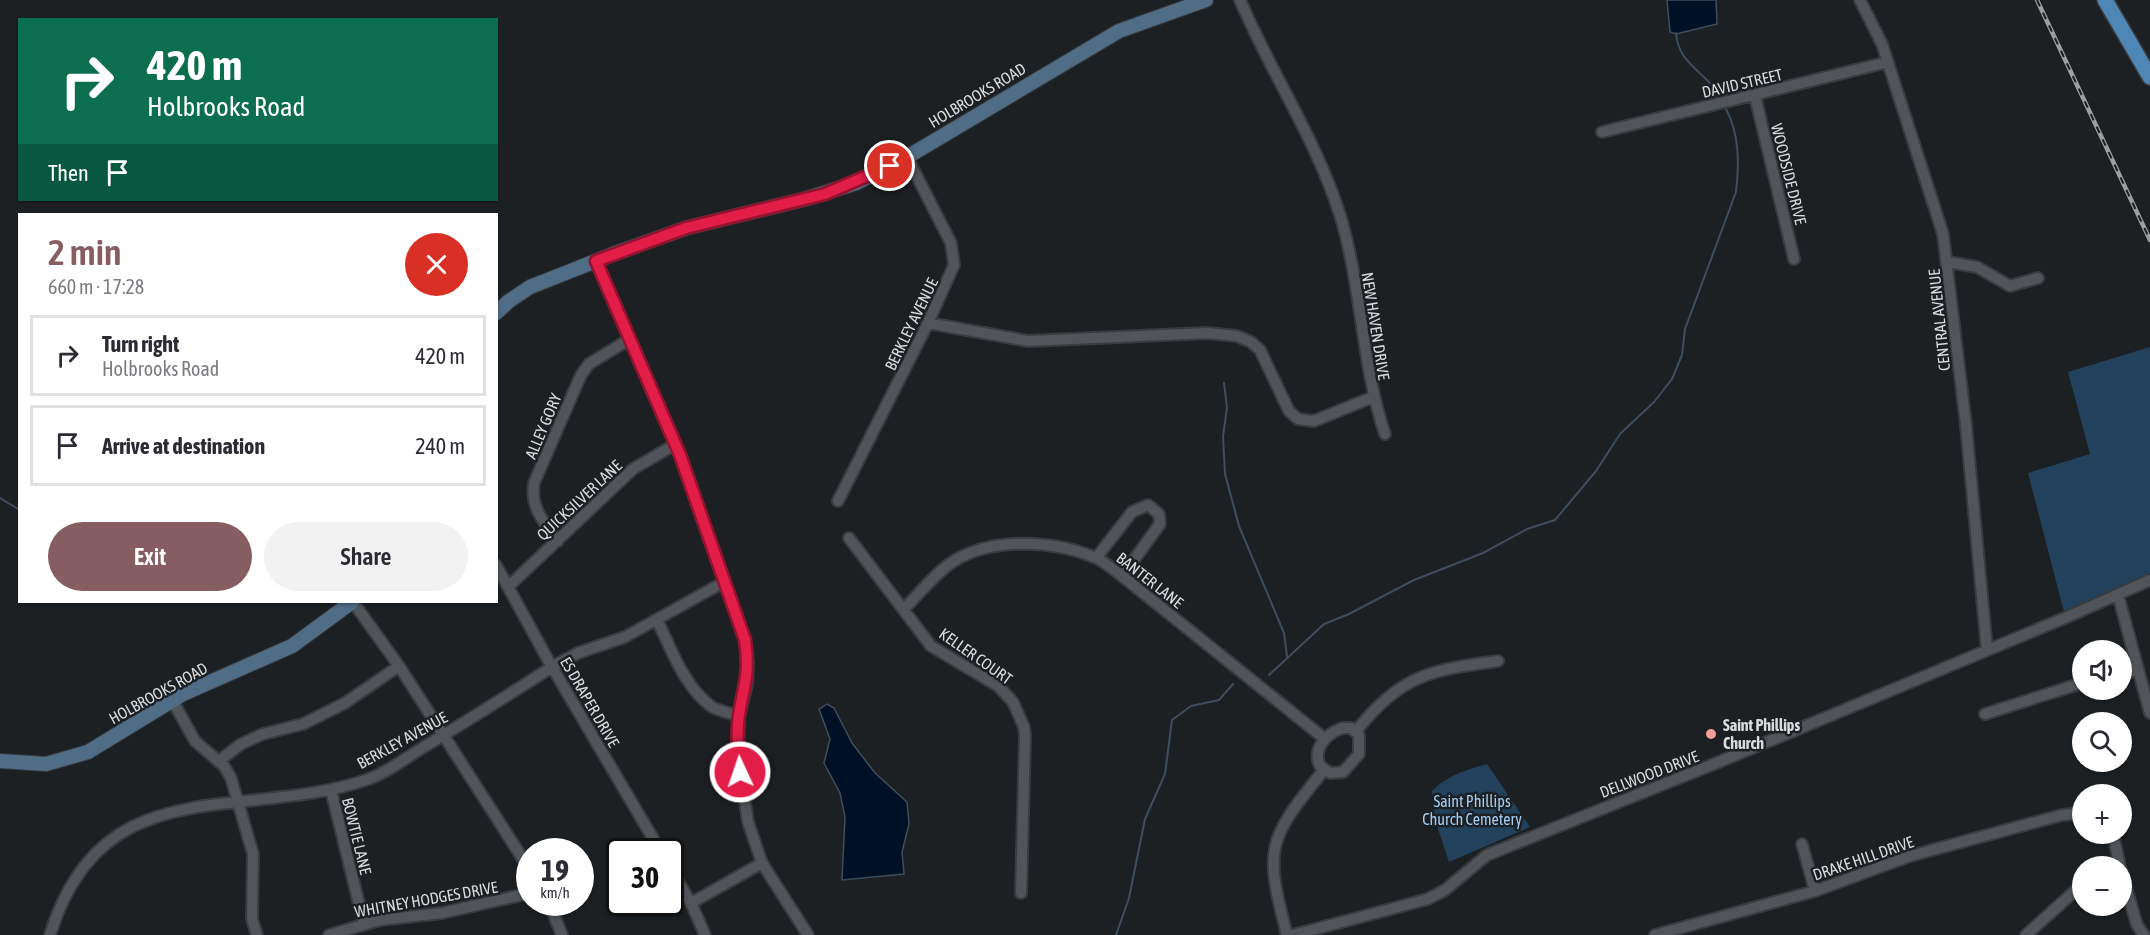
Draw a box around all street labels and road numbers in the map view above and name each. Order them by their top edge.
street label: HOLBROOKS ROAD [925,59,1029,131]
street label: DAVID STREET [1700,65,1784,101]
street label: WOODSIDE DRIVE [1768,122,1810,227]
street label: CENTRAL AVENUE [1925,268,1953,372]
street label: NEW HAVEN DRIVE [1359,271,1393,381]
street label: BERKLEY AVENUE [881,275,941,373]
street label: ALLEY GORY [521,390,565,461]
street label: QUICKSILVER LANE [533,456,625,544]
street label: BANTER LANE [1113,549,1187,612]
street label: KELLER COURT [936,624,1016,688]
street label: ES DRAPER DRIVE [557,654,623,750]
street label: HOLBROOKS ROAD [106,659,210,727]
street label: BERKLEY AVENUE [354,708,450,772]
street label: DELLWOOD DRIVE [1597,747,1701,801]
street label: BOWTIE LANE [339,796,375,877]
street label: DRAKE HILL DRIVE [1810,832,1916,884]
street label: WHITNEY HODGES DRIVE [353,878,499,920]

